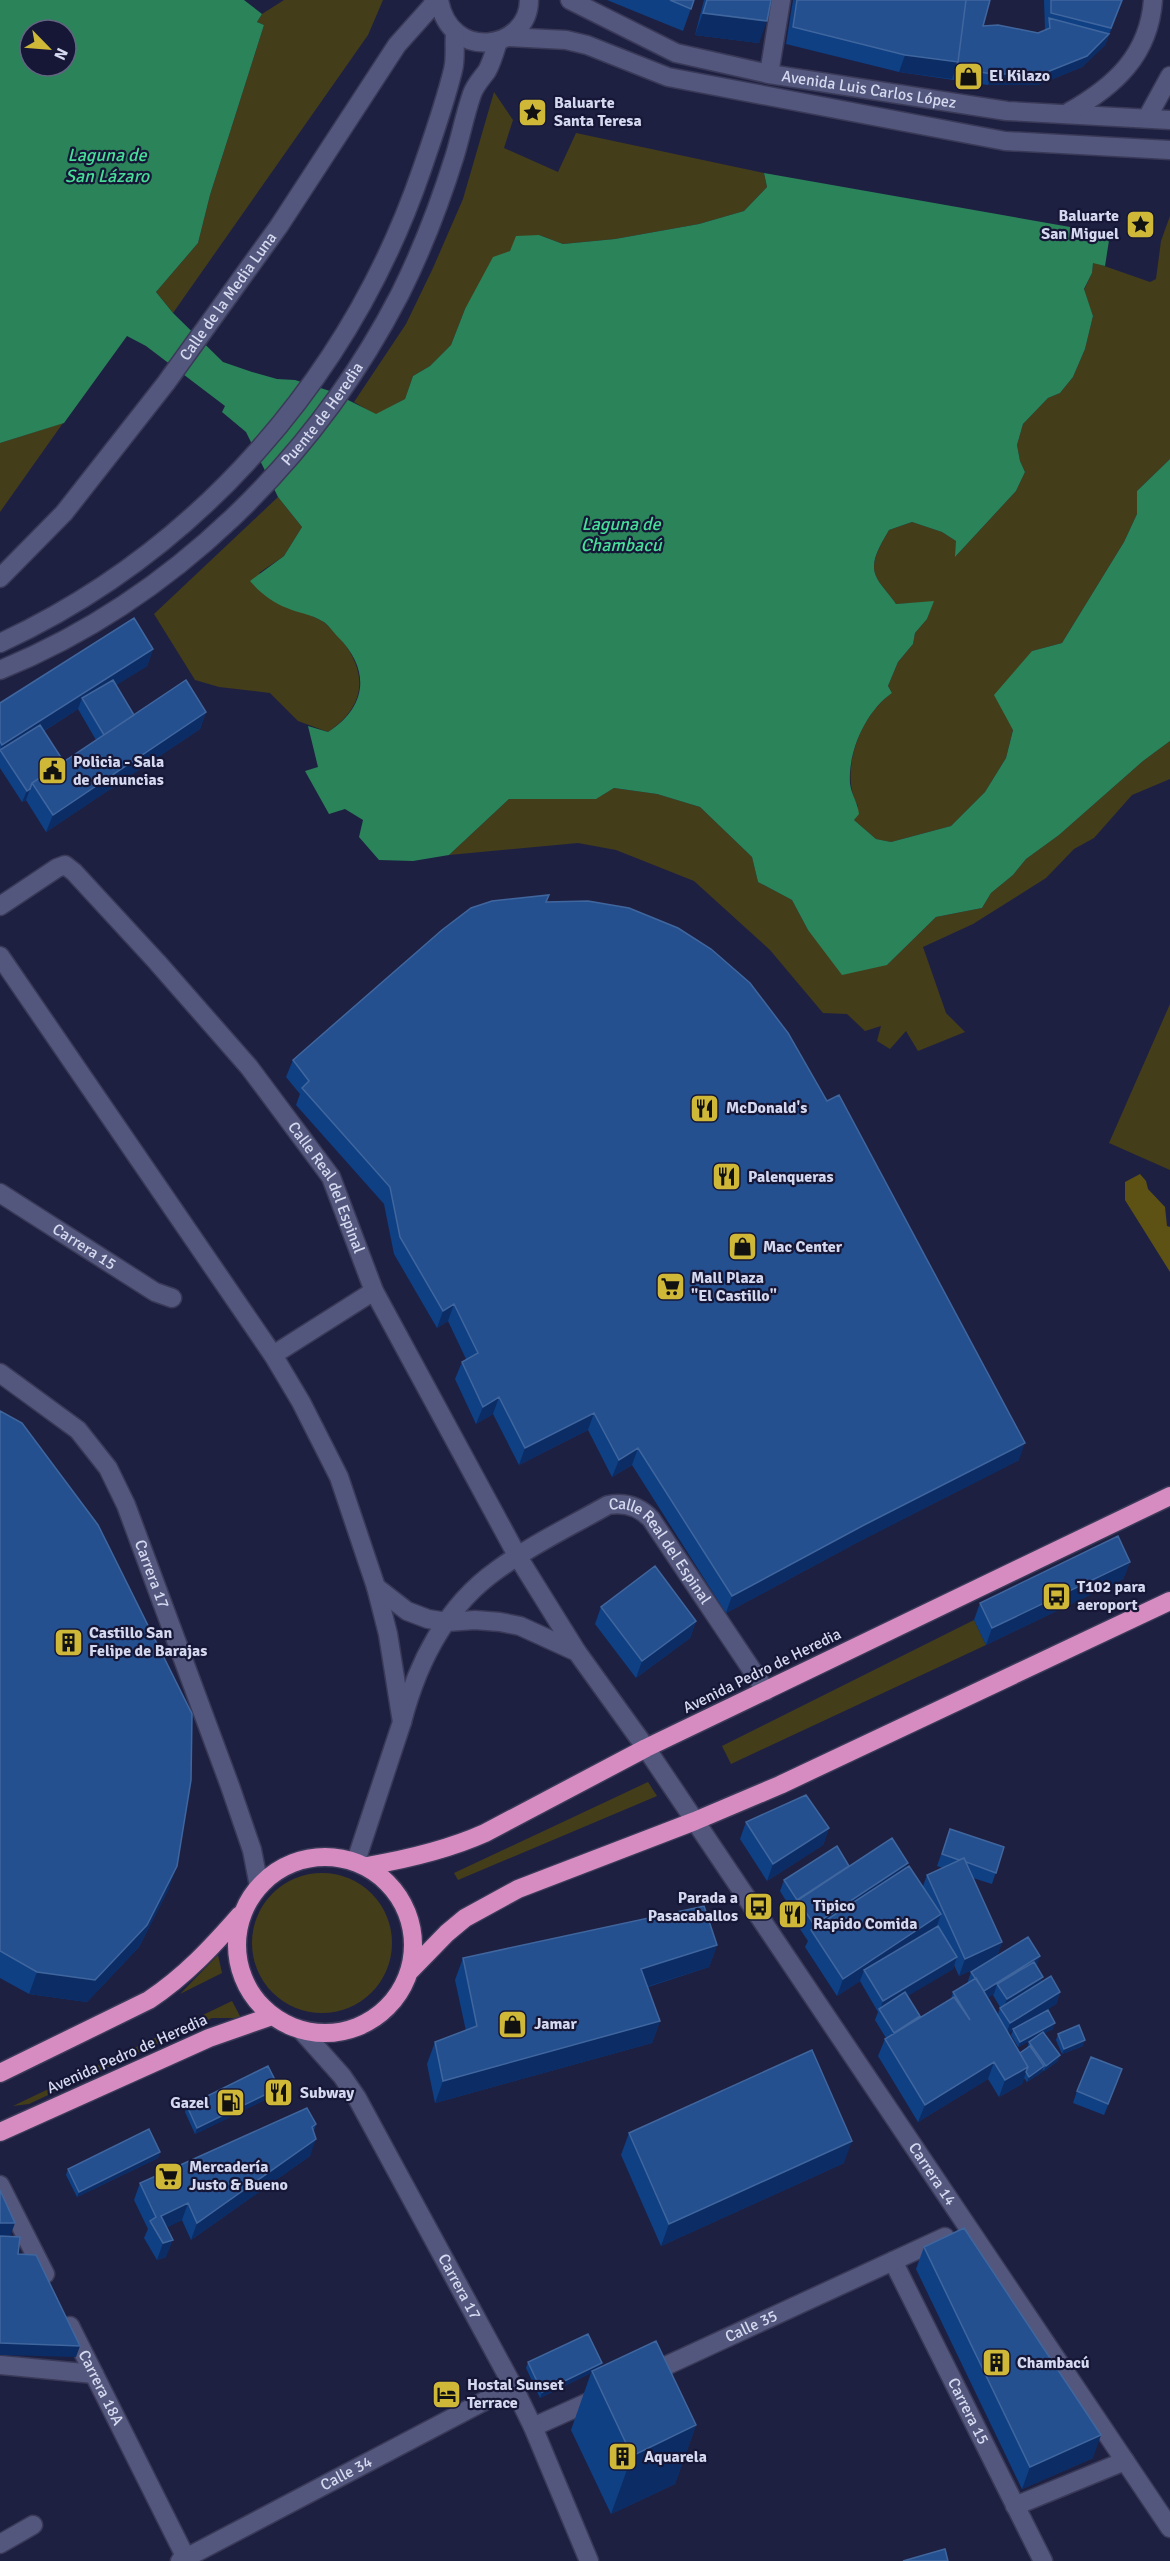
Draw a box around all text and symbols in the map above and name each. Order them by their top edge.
north arrow [18,18,78,78]
text: N [49,45,72,63]
shop icon: El Kilazo [952,60,984,92]
street label: Avenida Luis Carlos López [780,66,958,113]
place label: El Kilazo [989,66,1050,86]
place label: Baluarte Santa Teresa [554,93,642,131]
place icon: Baluarte Santa Teresa [517,96,549,128]
water label: Laguna de San Lázaro [65,144,151,187]
place label: Baluarte San Miguel [1041,206,1119,244]
place icon: Baluarte San Miguel [1124,209,1156,241]
street label: Calle de la Media Luna [175,228,281,365]
street label: Puente de Heredia [277,359,368,470]
water label: Laguna de Chambacú [580,513,663,556]
place label: Policia - Sala de denuncias [73,752,164,790]
public building icon: Policia - Sala de denuncias [36,755,68,787]
restaurant icon: McDonald's [689,1092,721,1124]
place label: McDonald's [726,1098,807,1118]
street label: Calle Real del Espinal [283,1118,369,1257]
restaurant icon: Palenqueras [711,1161,743,1193]
place label: Palenqueras [748,1167,834,1187]
street label: Carrera 15 [49,1219,120,1275]
shop icon: Mac Center [726,1231,758,1263]
place label: Mac Center [763,1237,843,1257]
place label: Mall Plaza "El Castillo" [691,1268,777,1306]
supermarket icon: Mall Plaza "El Castillo" [654,1271,686,1303]
street label: Calle Real del Espinal [608,1494,715,1608]
street label: Carrera 17 [130,1537,173,1611]
place label: T102 para aeroport [1077,1577,1146,1615]
bus stop icon: T102 para aeroport [1040,1580,1072,1612]
place label: Castillo San Felipe de Barajas [89,1623,207,1661]
street label: Avenida Pedro de Heredia [680,1624,844,1718]
building icon: Castillo San Felipe de Barajas [52,1626,84,1658]
place label: Parada a Pasacaballos [648,1888,738,1926]
bus stop icon: Parada a Pasacaballos [743,1891,775,1923]
place label: Tipico Rapido Comida [813,1896,917,1934]
restaurant icon: Tipico Rapido Comida [776,1899,808,1931]
shop icon: Jamar [497,2008,529,2040]
street label: Avenida Pedro de Heredia [44,2010,210,2098]
place label: Jamar [534,2014,578,2034]
restaurant icon: Subway [263,2077,295,2109]
place label: Subway [300,2083,354,2103]
fuel station icon: Gazel [214,2087,246,2119]
place label: Gazel [170,2093,209,2113]
street label: Carrera 14 [904,2139,961,2210]
place label: Mercadería Justo & Bueno [189,2157,288,2195]
supermarket icon: Mercadería Justo & Bueno [152,2160,184,2192]
street label: Carrera 17 [433,2250,485,2323]
street label: Calle 35 [722,2306,781,2347]
street label: Carrera 18A [74,2347,128,2429]
building icon: Chambacú [980,2347,1012,2379]
place label: Chambacú [1017,2353,1090,2373]
place label: Hostal Sunset Terrace [467,2375,564,2413]
street label: Carrera 15 [943,2375,993,2448]
hotel icon: Hostal Sunset Terrace [430,2378,462,2410]
building icon: Aquarela [607,2441,639,2473]
place label: Aquarela [644,2447,707,2467]
street label: Calle 34 [317,2452,376,2495]

